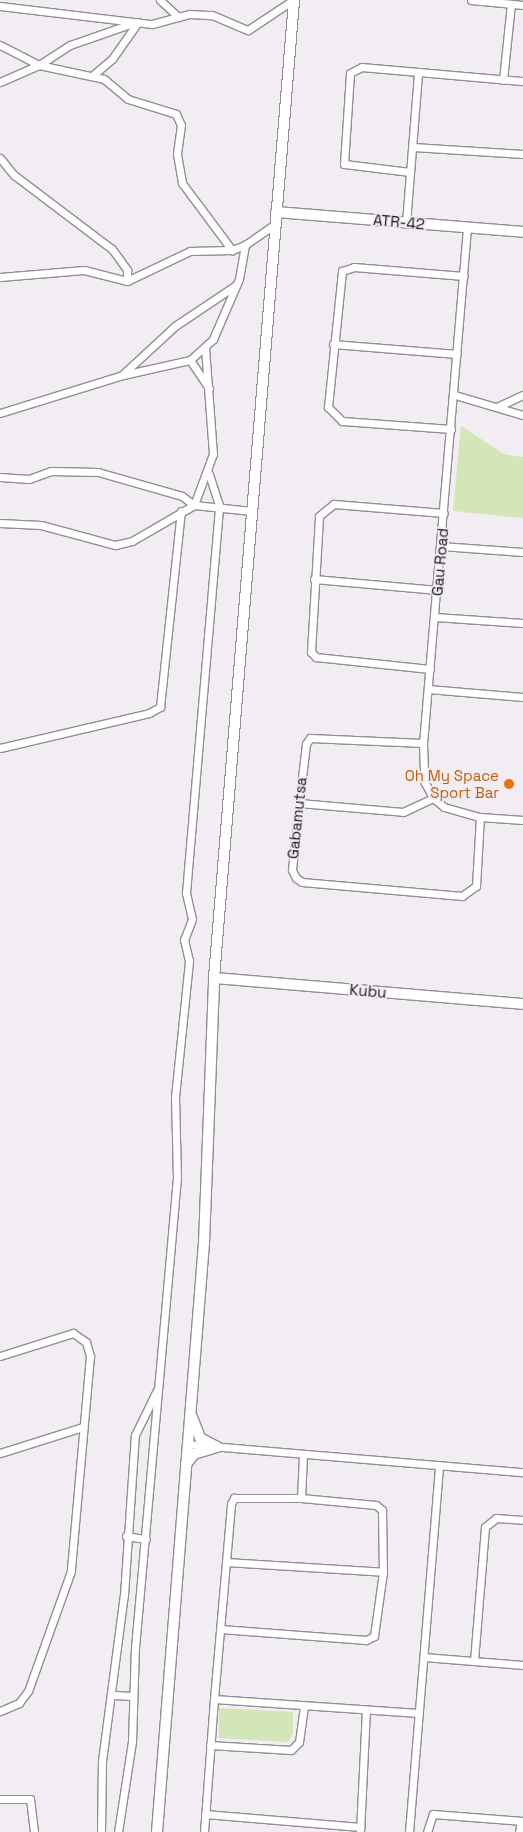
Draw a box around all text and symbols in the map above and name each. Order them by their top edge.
street label: ATR-42 [372,211,426,233]
street label: Gau Road [428,527,452,597]
place label: Oh My Space Sport Bar [405,766,499,801]
street label: Gabamutsa [284,776,310,860]
marker: Oh My Space Sport Bar [503,778,515,790]
street label: Kubu [349,980,387,1002]

